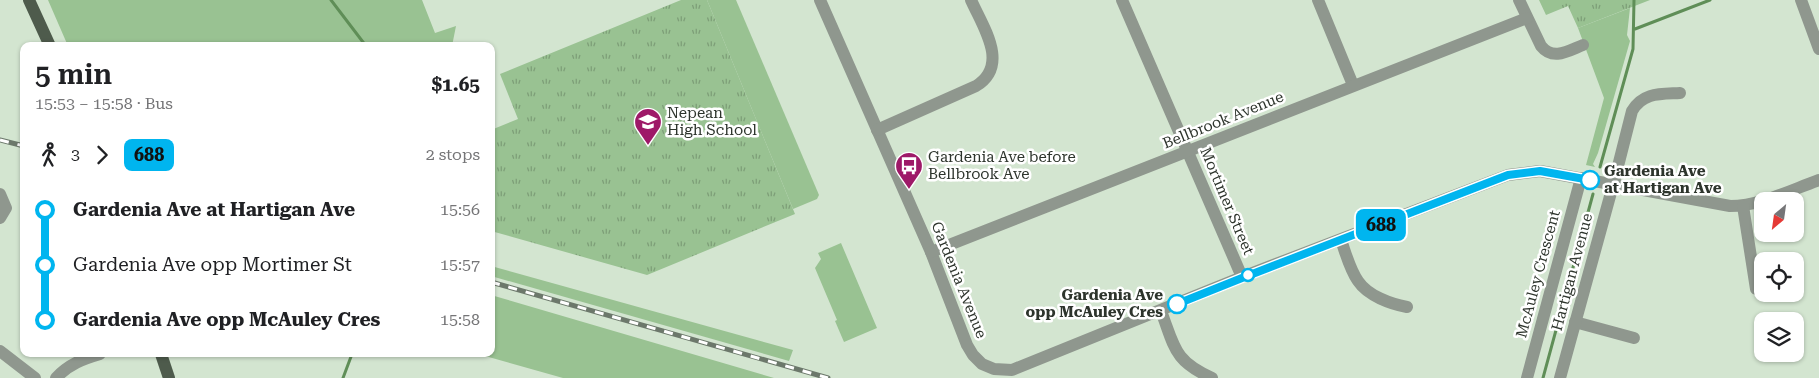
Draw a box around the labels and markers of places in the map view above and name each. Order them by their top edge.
place label: Nepean High School [667,104,757,139]
school or university icon: Nepean High School [633,107,663,146]
place label: Gardenia Ave before Bellbrook Ave [928,148,1076,183]
bus stop icon: Gardenia Ave before Bellbrook Ave [894,151,924,190]
place label: Gardenia Ave at Hartigan Ave [1604,162,1722,197]
marker: Gardenia Ave at Hartigan Ave [1580,170,1600,190]
unlabelled marker [1241,268,1255,282]
place label: Gardenia Ave opp McAuley Cres [1026,286,1163,321]
marker: Gardenia Ave opp McAuley Cres [1167,294,1187,314]

